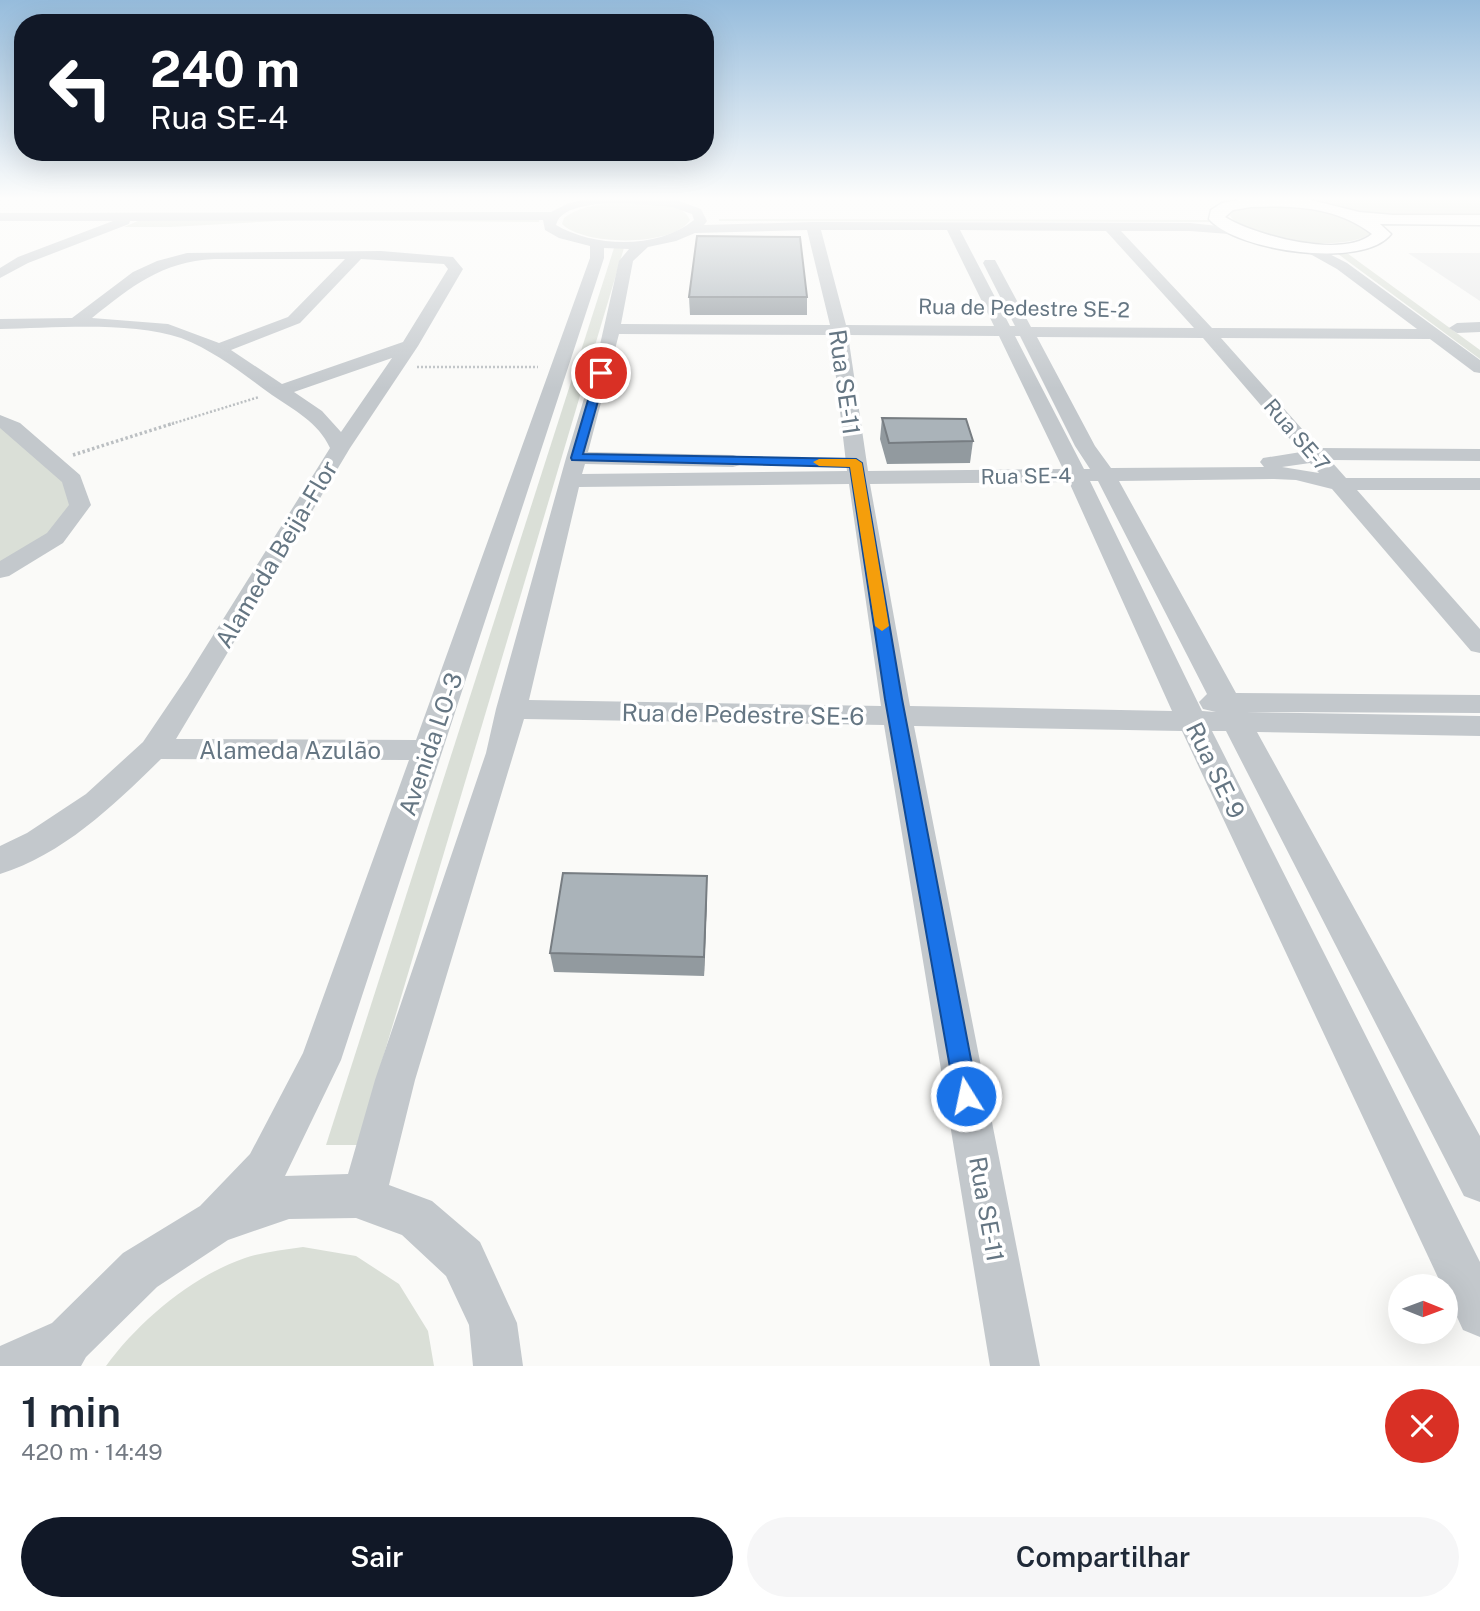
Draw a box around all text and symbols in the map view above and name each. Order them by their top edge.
text: 240 m [150,40,300,98]
icon: left [35,42,126,133]
text: Rua SE-4 [150,99,288,136]
street label: Rua de Pedestre SE-2 [918,294,1130,322]
street label: Rua SE-11 [824,327,866,437]
pin [571,343,631,403]
icon: arrive [582,354,620,392]
street label: Rua SE-7 [1259,394,1335,476]
street label: Alameda Beija-Flor [209,455,343,653]
street label: Rua SE-4 [980,463,1072,489]
street label: Avenida LO-3 [392,669,468,819]
street label: Rua de Pedestre SE-6 [621,698,865,730]
street label: Rua SE-9 [1181,717,1251,823]
street label: Alameda Azulão [199,736,381,764]
position arrow [929,1059,1003,1133]
street label: Rua SE-11 [964,1154,1010,1264]
north arrow [1388,1274,1458,1344]
map controls [1388,1274,1458,1344]
text: 1 min [21,1387,121,1436]
button: close [1385,1389,1459,1463]
text: 420 m · 14:49 [21,1438,163,1465]
button: Sair [21,1517,733,1597]
button: Compartilhar [747,1517,1459,1597]

